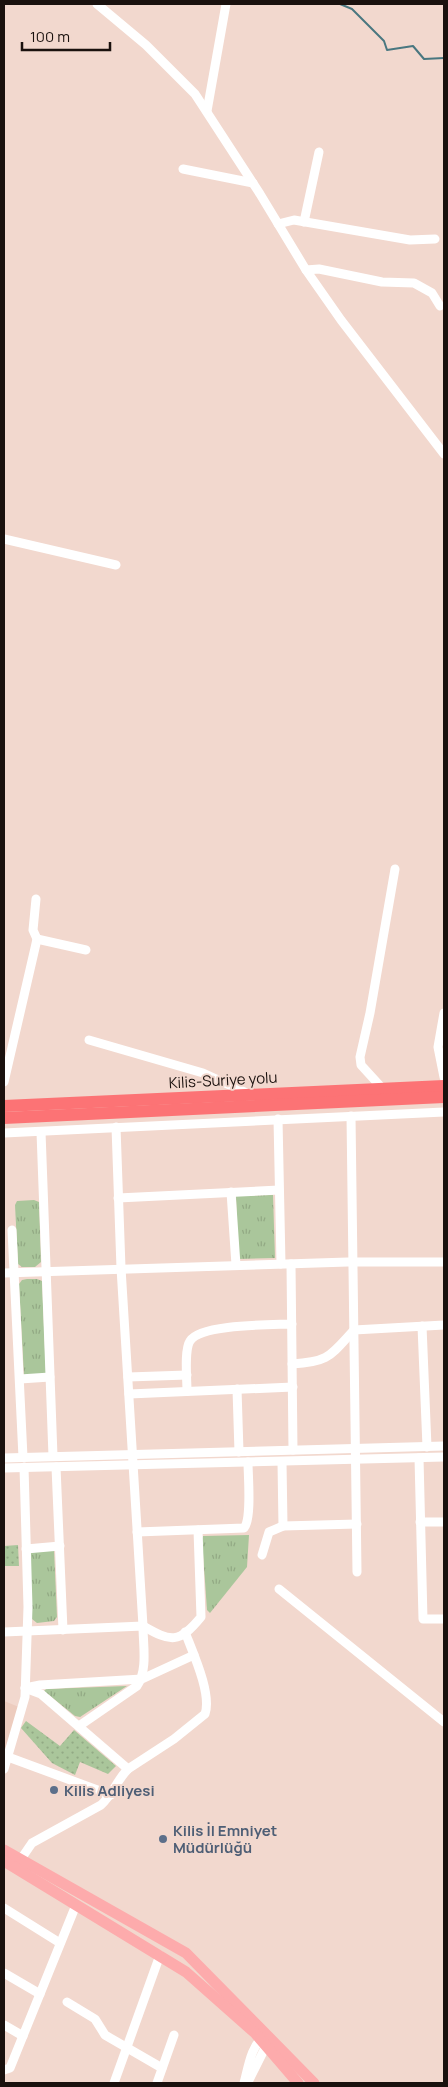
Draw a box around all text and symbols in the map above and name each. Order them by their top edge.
scale bar [22,20,110,52]
text: 100 m [30,26,70,47]
street label: Kilis-Suriye yolu [168,1067,278,1093]
place label: Kilis Adliyesi [64,1780,155,1801]
marker: Kilis Adliyesi [48,1784,60,1796]
place label: Kilis İl Emniyet Müdürlüğü [173,1820,277,1858]
marker: Kilis İl Emniyet Müdürlüğü [157,1833,169,1845]

